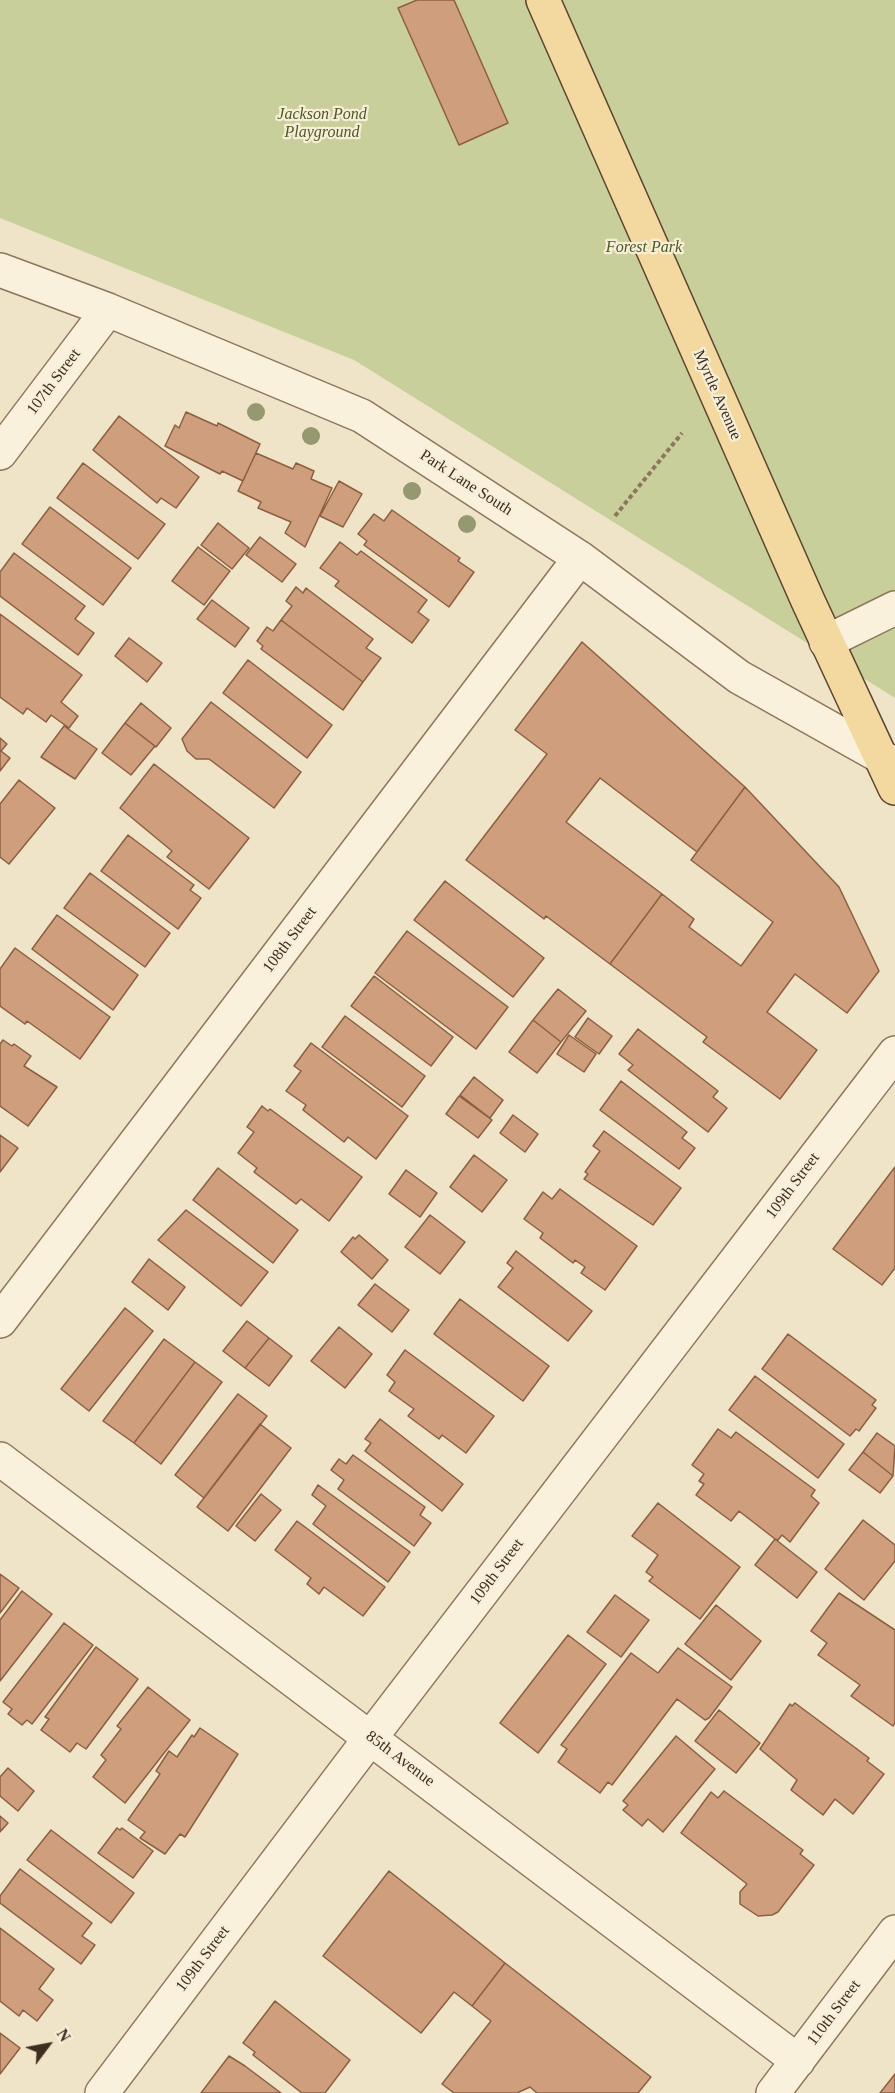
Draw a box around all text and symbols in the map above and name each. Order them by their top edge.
park label: Jackson Pond Playground [277,105,367,143]
park label: Forest Park [606,238,682,258]
street label: 107th Street [23,345,85,419]
street label: Myrtle Avenue [689,347,745,443]
street label: Park Lane South [416,446,516,520]
street label: 108th Street [259,903,321,977]
street label: 109th Street [762,1149,824,1223]
street label: 109th Street [466,1535,528,1609]
street label: 85th Avenue [362,1727,438,1791]
street label: 109th Street [172,1922,234,1996]
street label: 110th Street [803,1976,865,2050]
north arrow [18,2015,78,2075]
text: N [53,2026,74,2045]

